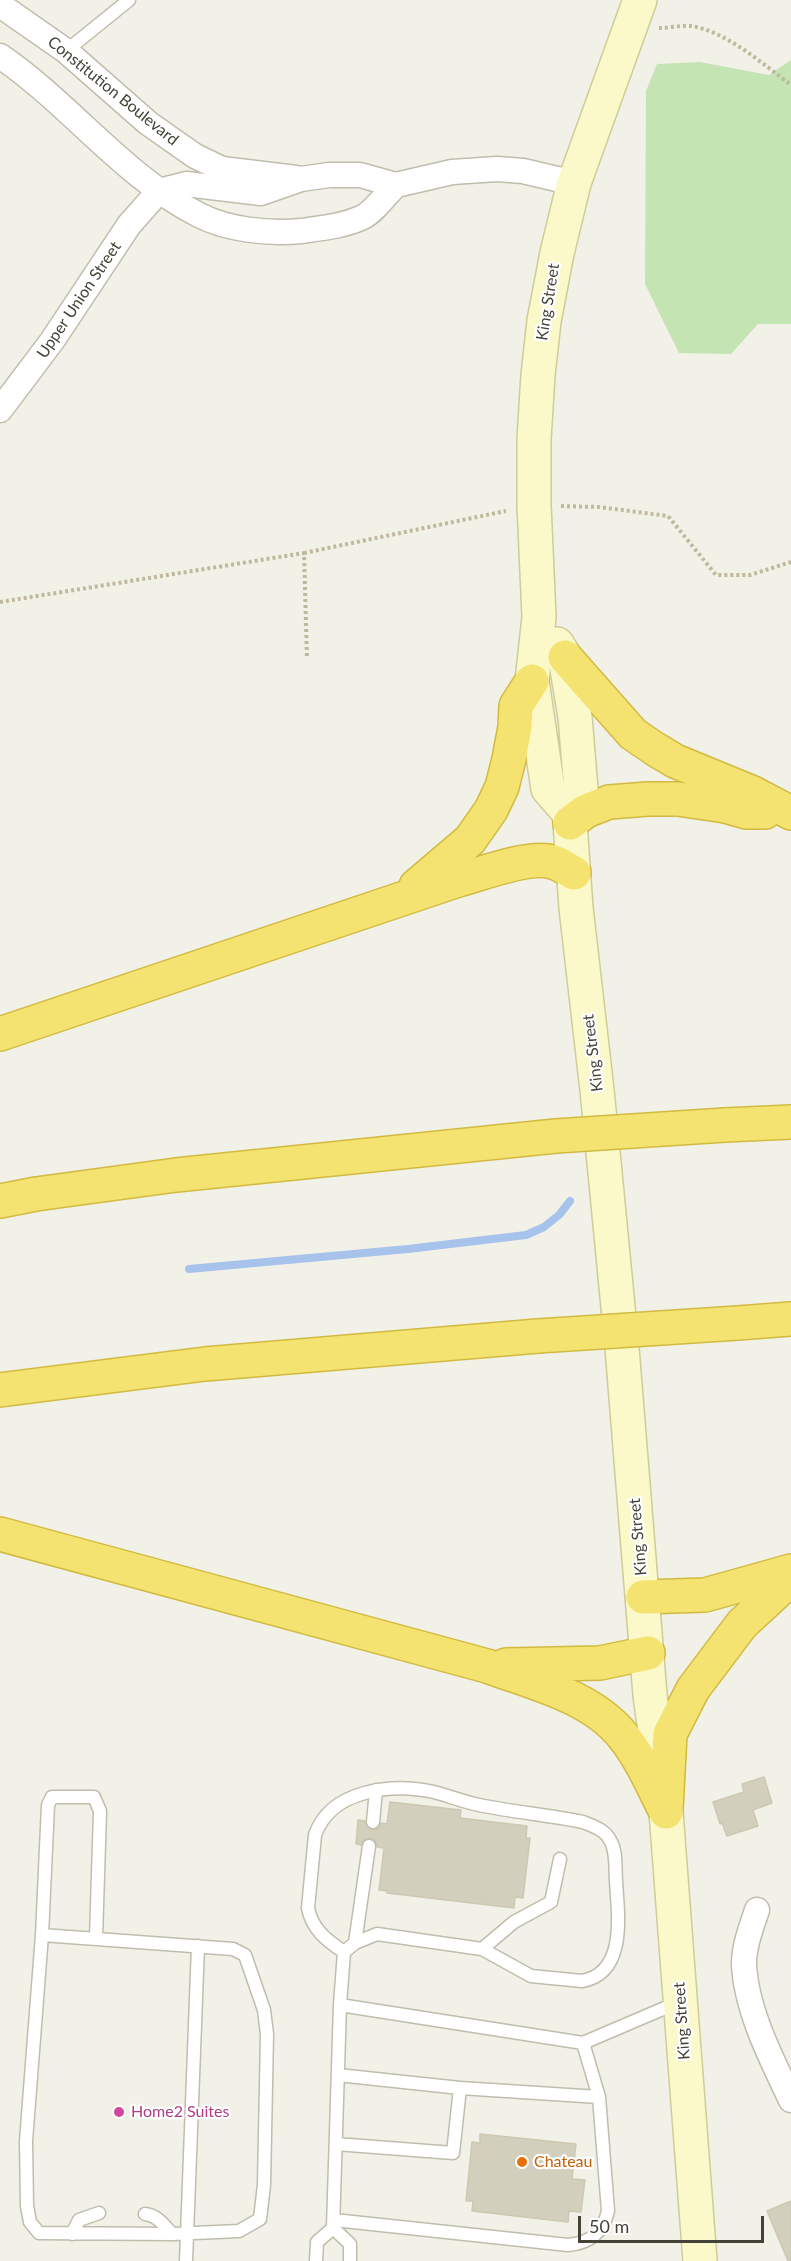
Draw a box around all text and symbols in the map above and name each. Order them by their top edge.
street label: Constitution Boulevard [44,32,182,150]
street label: Upper Union Street [33,238,125,362]
street label: King Street [532,262,564,342]
street label: King Street [579,1013,607,1093]
street label: King Street [625,1497,651,1577]
street label: King Street [670,1981,694,2061]
place label: Home2 Suites [131,2102,229,2122]
marker: Home2 Suites [112,2105,126,2119]
place label: Chateau [534,2152,592,2172]
marker: Chateau [515,2155,529,2169]
scale bar [581,2204,767,2242]
text: 50 m [589,2215,629,2237]

